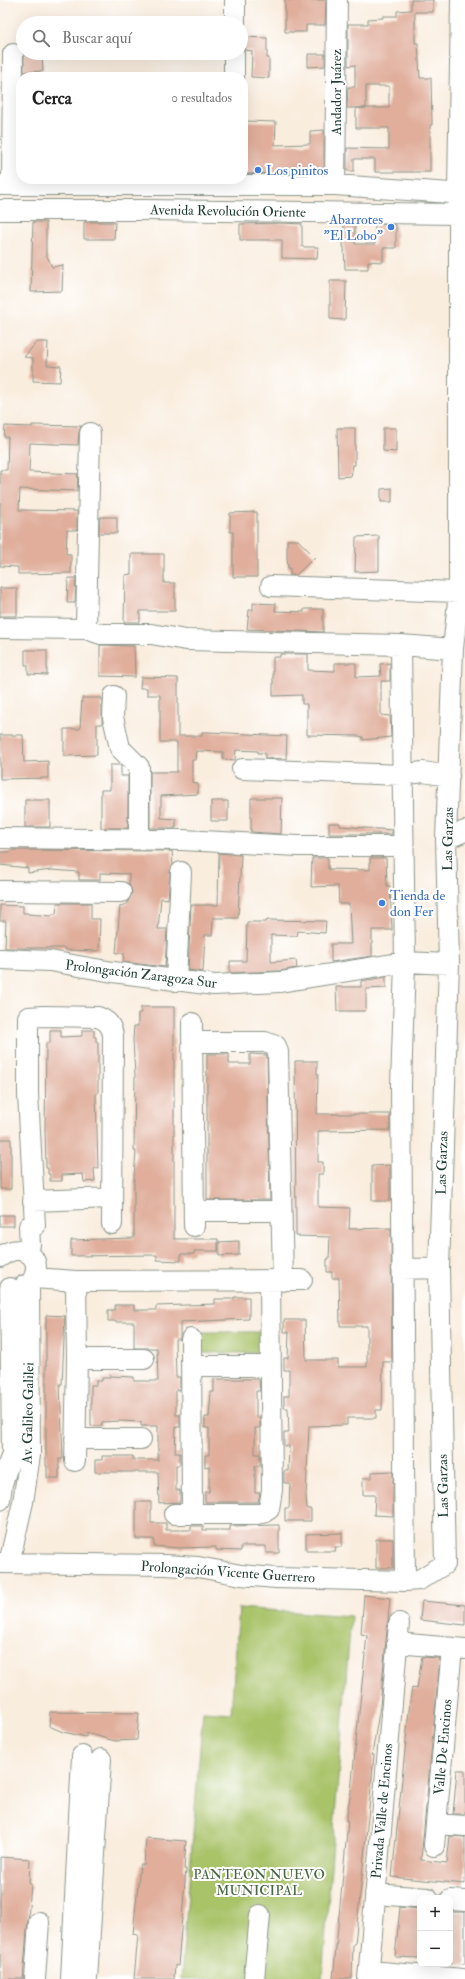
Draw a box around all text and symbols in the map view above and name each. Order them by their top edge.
search box [16,16,248,60]
icon: search [30,27,52,49]
text: Buscar aquí [62,29,131,48]
street label: Andador Juárez [328,48,345,136]
text: Cerca [32,88,72,109]
text: 0 resultados [171,90,232,106]
place label: Los pinitos [266,162,329,180]
marker: Los pinitos [253,165,263,175]
street label: Avenida Revolución Oriente [149,201,306,221]
place label: Abarrotes "El Lobo" [323,211,383,244]
marker: Abarrotes "El Lobo" [386,222,396,232]
street label: Las Garzas [439,807,457,871]
place label: Tienda de don Fer [390,887,445,920]
marker: Tienda de don Fer [377,898,387,908]
street label: Prolongación Zaragoza Sur [64,956,219,992]
street label: Las Garzas [432,1131,452,1195]
street label: Av. Galileo Galilei [19,1362,37,1465]
street label: Las Garzas [434,1454,452,1518]
street label: Prolongación Vicente Guerrero [140,1557,316,1587]
street label: Valle De Encinos [430,1698,456,1796]
street label: Privada Valle de Encinos [368,1742,396,1879]
park label: PANTEON NUEVO MUNICIPAL [193,1866,325,1899]
map controls [417,1895,453,1967]
button: + [417,1895,453,1931]
button: − [417,1931,453,1967]

